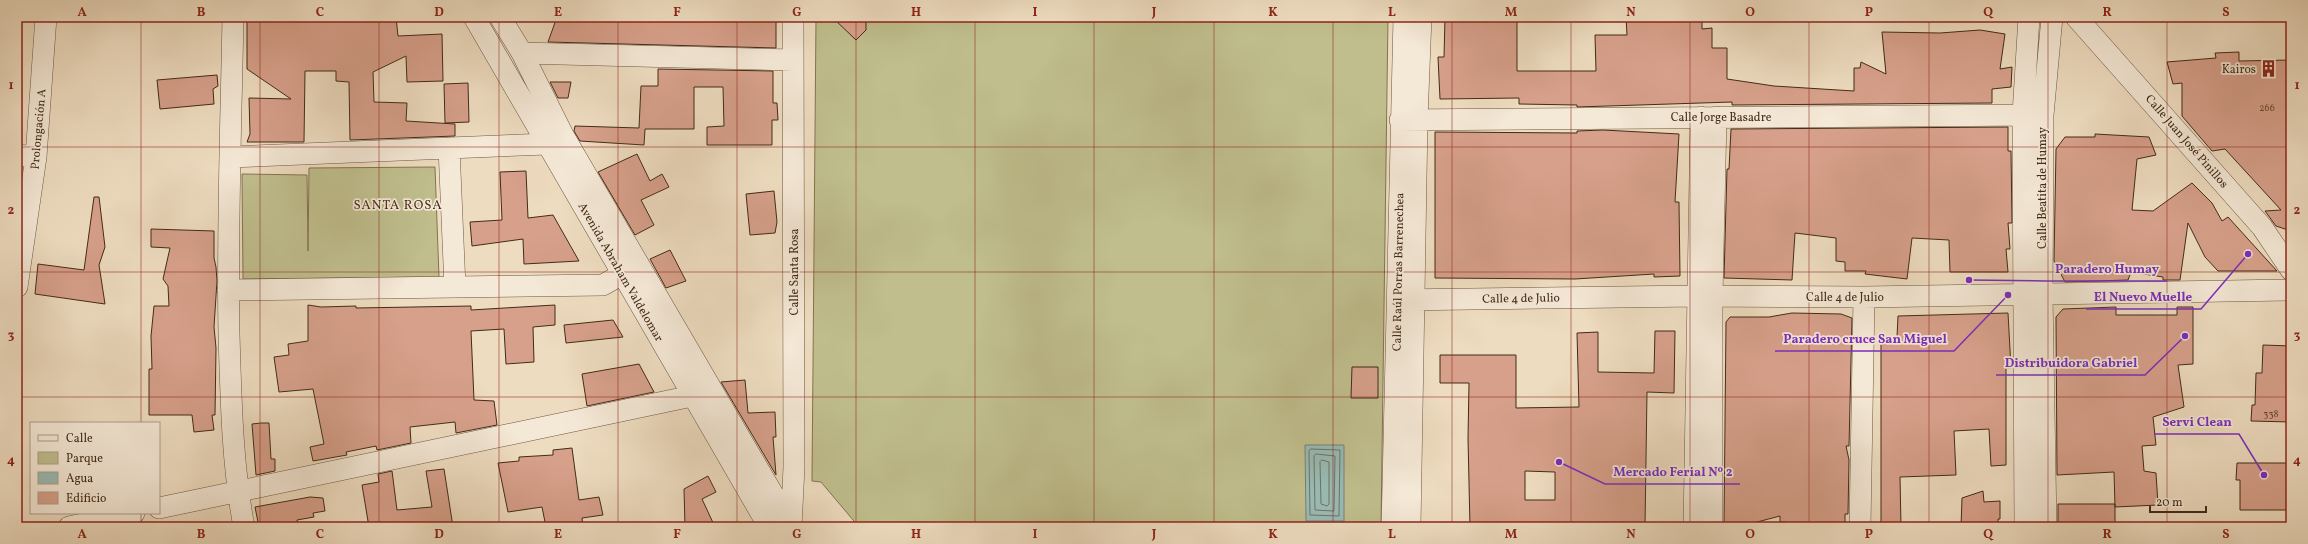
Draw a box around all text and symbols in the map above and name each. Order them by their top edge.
text: A [77,4,87,22]
text: B [197,4,206,22]
text: C [316,4,324,22]
text: D [434,4,444,22]
text: E [554,4,562,22]
text: F [673,4,681,22]
text: G [792,4,802,22]
text: H [911,4,921,22]
text: I [1033,4,1038,22]
text: J [1151,4,1157,22]
text: K [1268,4,1278,22]
text: L [1388,4,1396,22]
text: M [1505,4,1518,22]
text: N [1626,4,1636,22]
text: O [1745,4,1755,22]
text: P [1865,4,1873,22]
text: Q [1983,4,1994,22]
text: R [2102,4,2112,22]
text: S [2222,4,2230,22]
building icon: Kairos [2259,59,2279,79]
place label: Kairos [2222,62,2256,78]
text: 1 [8,77,14,95]
text: 1 [2294,77,2300,95]
street label: Prolongación A [28,88,51,170]
street label: Calle Juan José Pinillos [2141,92,2231,192]
house number: 266 [2259,101,2275,115]
street label: Calle Jorge Basadre [1671,110,1772,126]
street label: Calle Beatita de Humay [2035,127,2051,249]
street label: Calle Raúl Porras Barrenechea [1390,193,1408,351]
district label: SANTA ROSA [353,197,443,215]
street label: Avenida Abraham Valdelomar [574,200,667,345]
text: 2 [8,202,15,220]
text: 2 [2294,202,2301,220]
street label: Calle Santa Rosa [787,229,803,315]
callout: Paradero Humay [2047,256,2167,281]
text: Paradero Humay [2055,261,2160,279]
callout: El Nuevo Muelle [2086,284,2201,309]
text: El Nuevo Muelle [2094,289,2193,307]
street label: Calle 4 de Julio [1482,290,1560,308]
street label: Calle 4 de Julio [1806,290,1884,306]
callout: Paradero cruce San Miguel [1775,326,1954,351]
text: 3 [8,327,15,345]
text: 3 [2294,327,2301,345]
text: Paradero cruce San Miguel [1783,331,1947,349]
callout: Distribuidora Gabriel [1996,350,2145,375]
text: Distribuidora Gabriel [2005,355,2138,373]
house number: 338 [2263,407,2279,421]
callout: Servi Clean [2154,409,2239,434]
text: Servi Clean [2162,414,2232,432]
legend [30,422,160,514]
text: Calle [66,431,93,447]
text: Parque [66,451,103,467]
text: 4 [7,452,15,470]
text: 4 [2293,452,2301,470]
callout: Mercado Ferial Nº 2 [1605,459,1740,484]
text: Mercado Ferial Nº 2 [1613,464,1733,482]
text: Agua [66,471,93,487]
scale bar [2150,488,2206,514]
text: Edificio [66,491,106,507]
text: 20 m [2156,495,2183,511]
text: A [77,526,87,544]
text: B [197,526,206,544]
text: C [316,526,324,544]
text: D [434,526,444,544]
text: E [554,526,562,544]
text: F [673,526,681,544]
text: G [792,526,802,544]
text: H [911,526,921,544]
text: I [1033,526,1038,544]
text: J [1151,526,1157,544]
text: K [1268,526,1278,544]
text: L [1388,526,1396,544]
text: M [1505,526,1518,544]
text: N [1626,526,1636,544]
text: O [1745,526,1755,544]
text: P [1865,526,1873,544]
text: Q [1983,526,1994,544]
text: R [2102,526,2112,544]
text: S [2222,526,2230,544]

